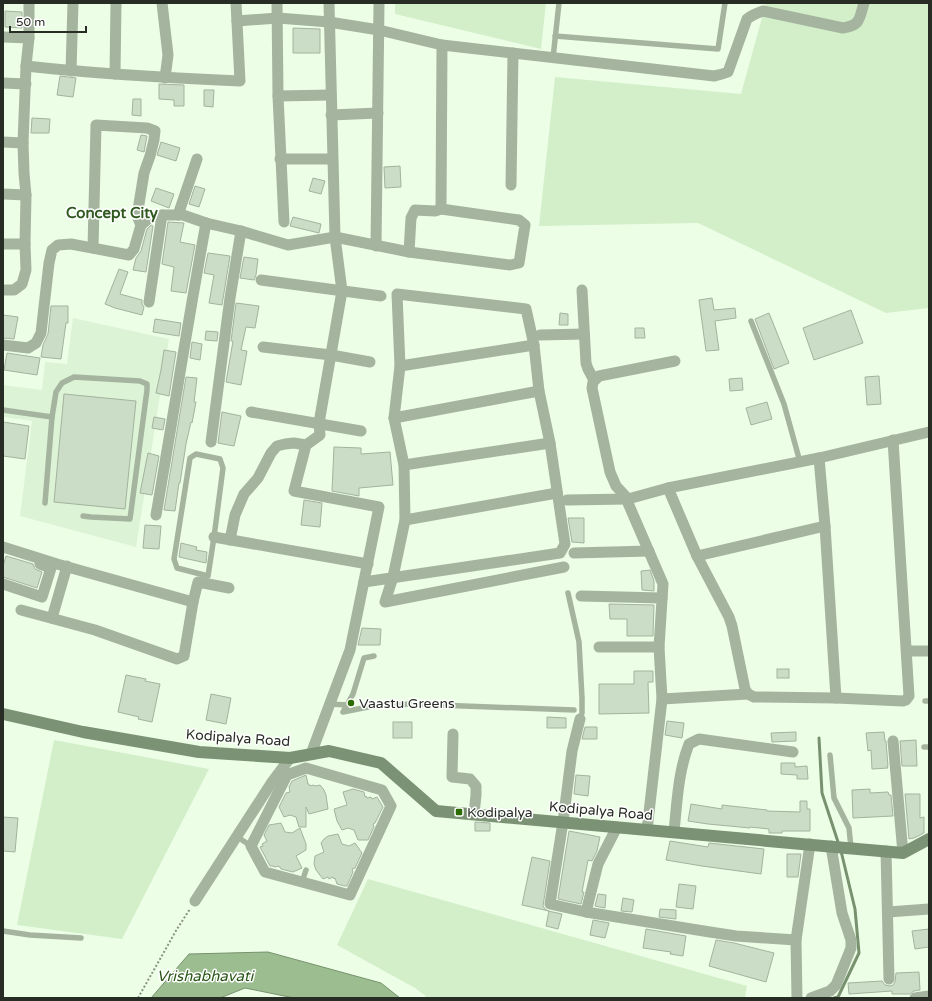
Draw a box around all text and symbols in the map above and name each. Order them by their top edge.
scale bar [10,8,86,34]
text: 50 m [16,15,45,29]
district label: Concept City [66,204,158,223]
place label: Vaastu Greens [359,695,455,712]
marker: Vaastu Greens [346,698,356,708]
street label: Kodipalya Road [185,726,291,750]
street label: Kodipalya Road [548,798,654,824]
place label: Kodipalya [467,804,533,821]
marker: Kodipalya [454,807,464,817]
water label: Vrishabhavati [157,967,255,985]

